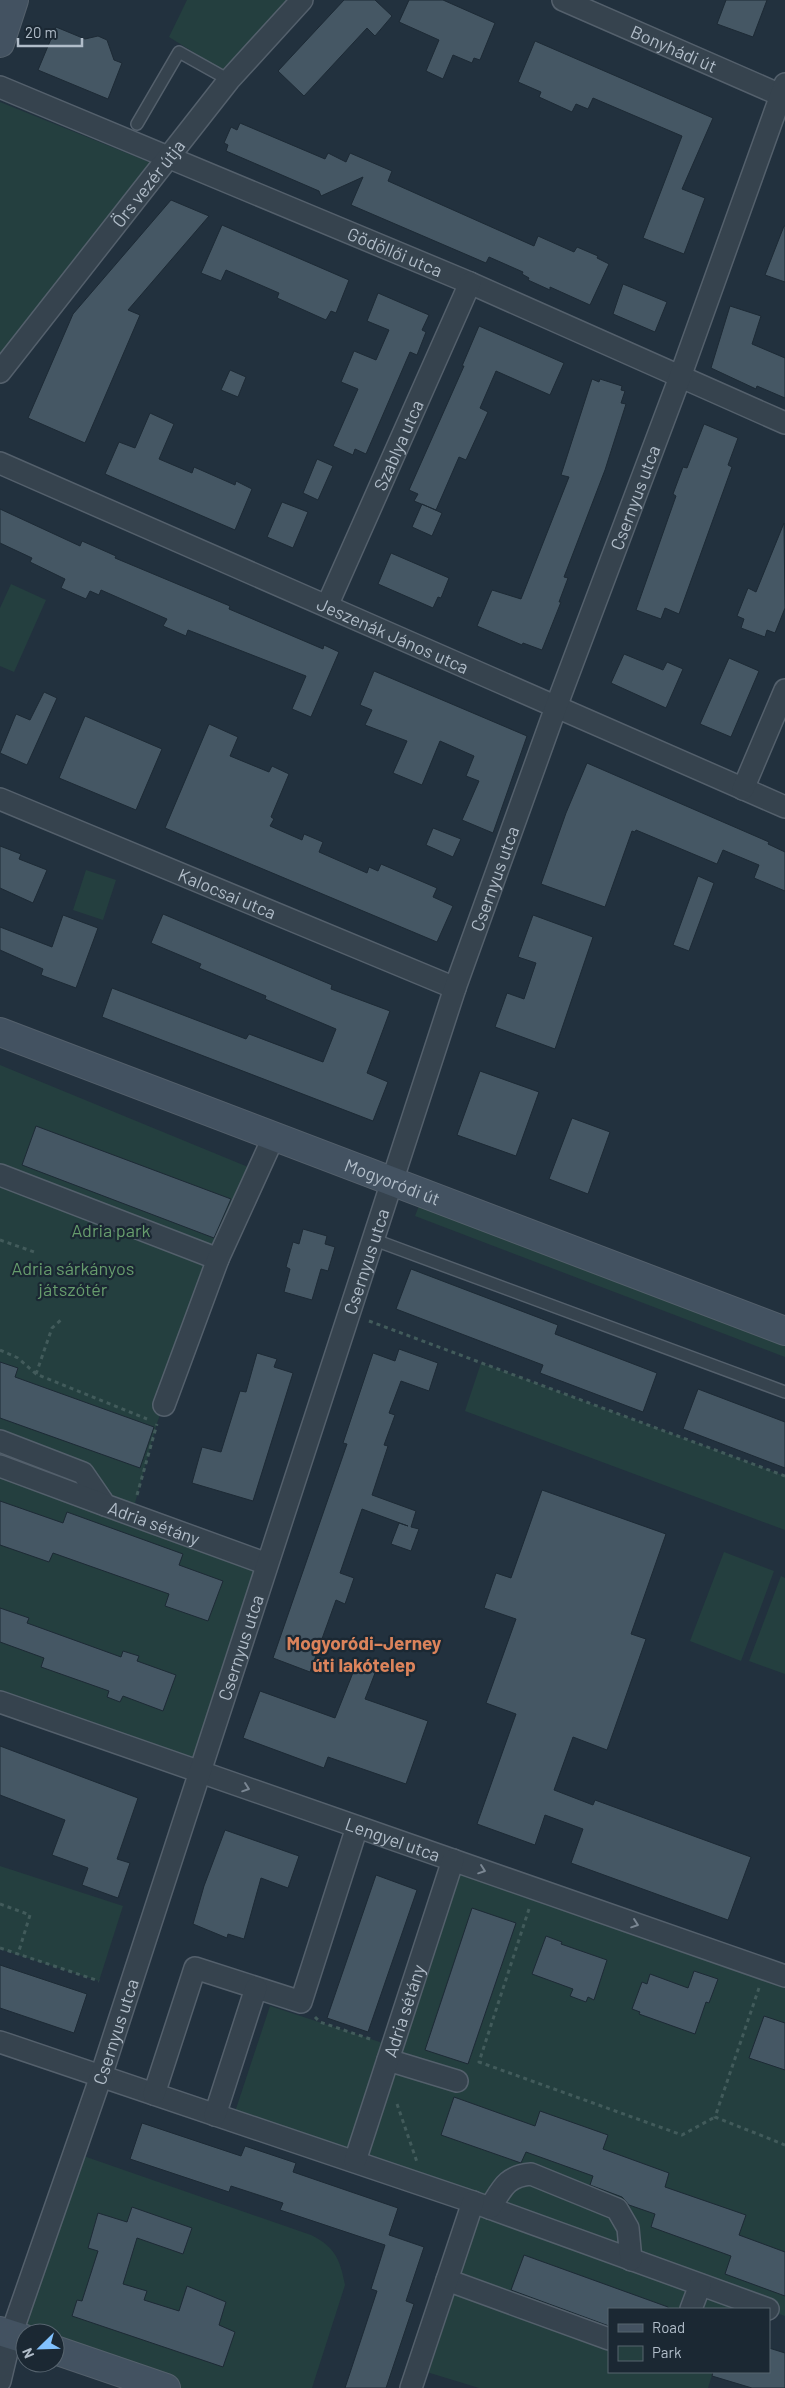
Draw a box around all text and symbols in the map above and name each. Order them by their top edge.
scale bar [18,15,81,47]
street label: Bonyhádi út [627,20,720,77]
text: 20 m [25,23,57,41]
street label: Örs vezér útja [107,135,189,231]
street label: Gödöllői utca [344,222,446,281]
street label: Szablya utca [369,396,428,494]
street label: Csernyus utca [605,442,664,553]
street label: Jeszenák János utca [314,592,472,678]
street label: Csernyus utca [465,823,523,934]
street label: Kalocsai utca [175,863,279,924]
street label: Mogyoródi út [342,1153,443,1210]
street label: Csernyus utca [339,1206,394,1317]
park label: Adria park [71,1219,151,1241]
park label: Adria sárkányos játszótér [12,1257,134,1300]
street label: Adria sétány [105,1496,203,1550]
street label: Csernyus utca [213,1592,268,1703]
district label: Mogyoródi–Jerney úti lakótelep [287,1631,442,1676]
one-way arrow [241,1782,249,1792]
street label: Lengyel utca [342,1812,443,1866]
one-way arrow [477,1864,485,1874]
one-way arrow [630,1918,639,1928]
street label: Adria sétány [379,1962,429,2060]
street label: Csernyus utca [88,1976,143,2088]
legend [608,2308,770,2373]
text: Road [652,2318,685,2336]
north arrow [15,2323,65,2373]
text: Park [652,2343,682,2361]
text: N [18,2346,37,2361]

